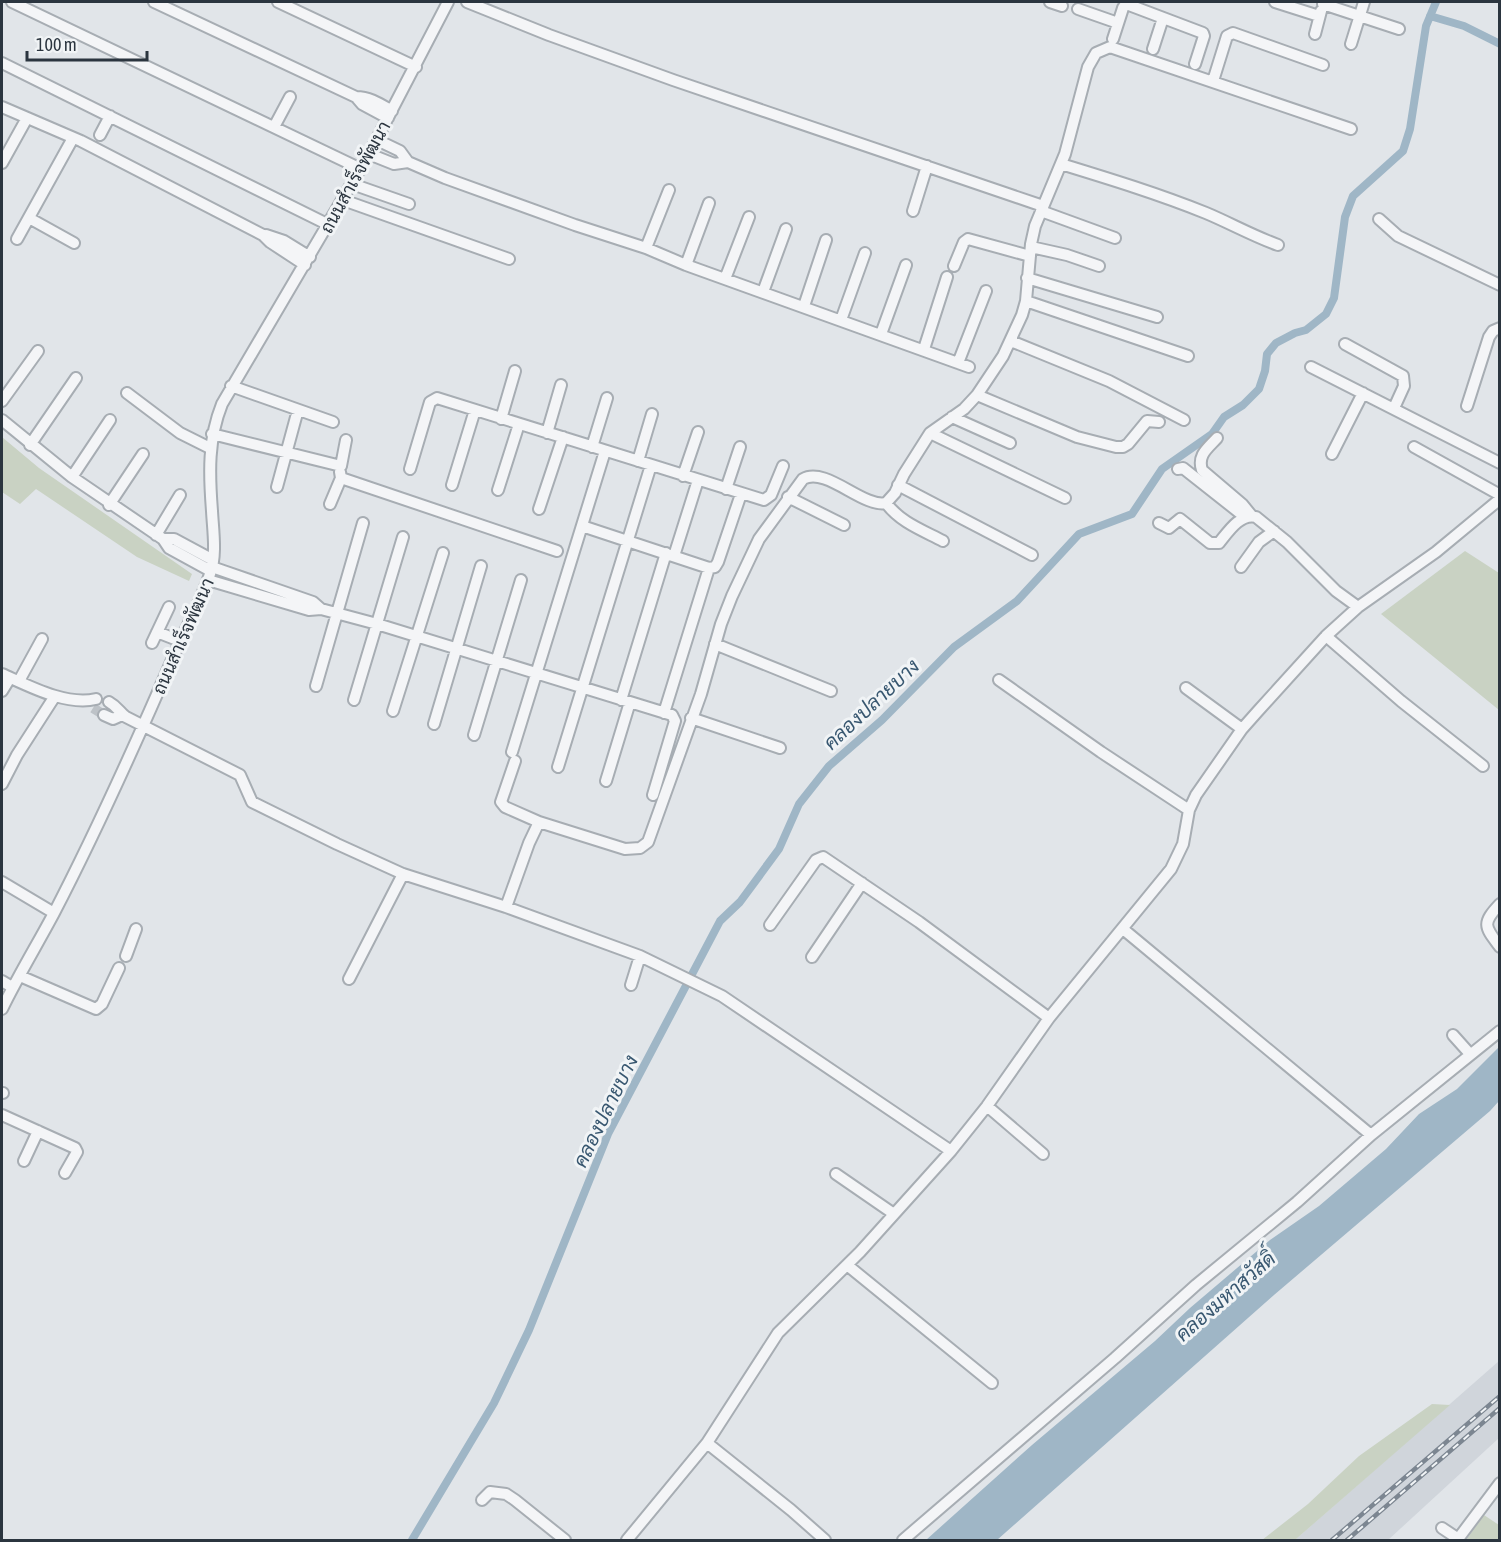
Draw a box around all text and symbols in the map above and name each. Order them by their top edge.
scale bar [27,24,147,62]
text: 100 m [36,34,77,55]
street label: ถนนสำเร็จพัฒนา [313,116,394,237]
street label: ถนนสำเร็จพัฒนา [145,573,218,697]
water label: คลองปลายบาง [819,654,923,754]
water label: คลองปลายบาง [568,1051,642,1171]
water label: คลองมหาสวัสดิ์ [1166,1240,1282,1346]

